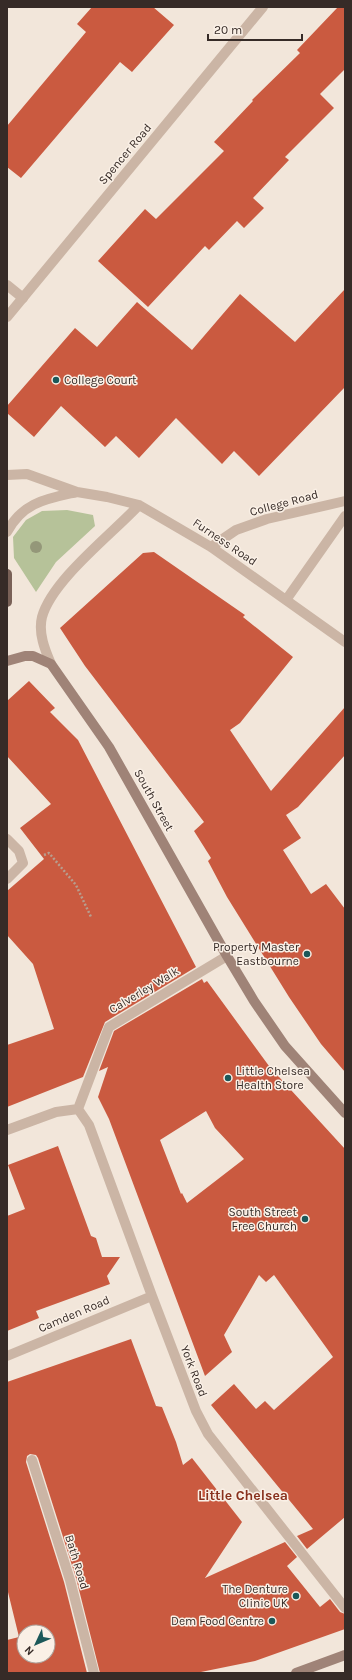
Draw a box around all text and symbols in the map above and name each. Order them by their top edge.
scale bar [208,16,302,42]
text: 20 m [214,23,242,37]
street label: Spencer Road [96,121,154,187]
place label: College Court [64,373,137,387]
marker: College Court [51,375,61,385]
street label: College Road [248,487,320,519]
street label: Furness Road [190,515,260,569]
street label: South Street [131,767,177,834]
place label: Property Master Eastbourne [213,940,300,968]
marker: Property Master Eastbourne [302,949,312,959]
street label: Calverley Walk [107,964,182,1016]
place label: Little Chelsea Health Store [236,1064,310,1092]
marker: Little Chelsea Health Store [223,1073,233,1083]
place label: South Street Free Church [228,1205,297,1233]
marker: South Street Free Church [300,1214,310,1224]
street label: Camden Road [36,1293,112,1335]
street label: York Road [178,1343,210,1399]
district label: Little Chelsea [198,1487,288,1504]
street label: Bath Road [62,1533,92,1591]
place label: The Denture Clinic UK [222,1582,289,1610]
marker: The Denture Clinic UK [291,1591,301,1601]
place label: Dem Food Centre [171,1614,264,1628]
marker: Dem Food Centre [267,1616,277,1626]
north arrow [16,1624,56,1664]
text: N [22,1643,37,1658]

